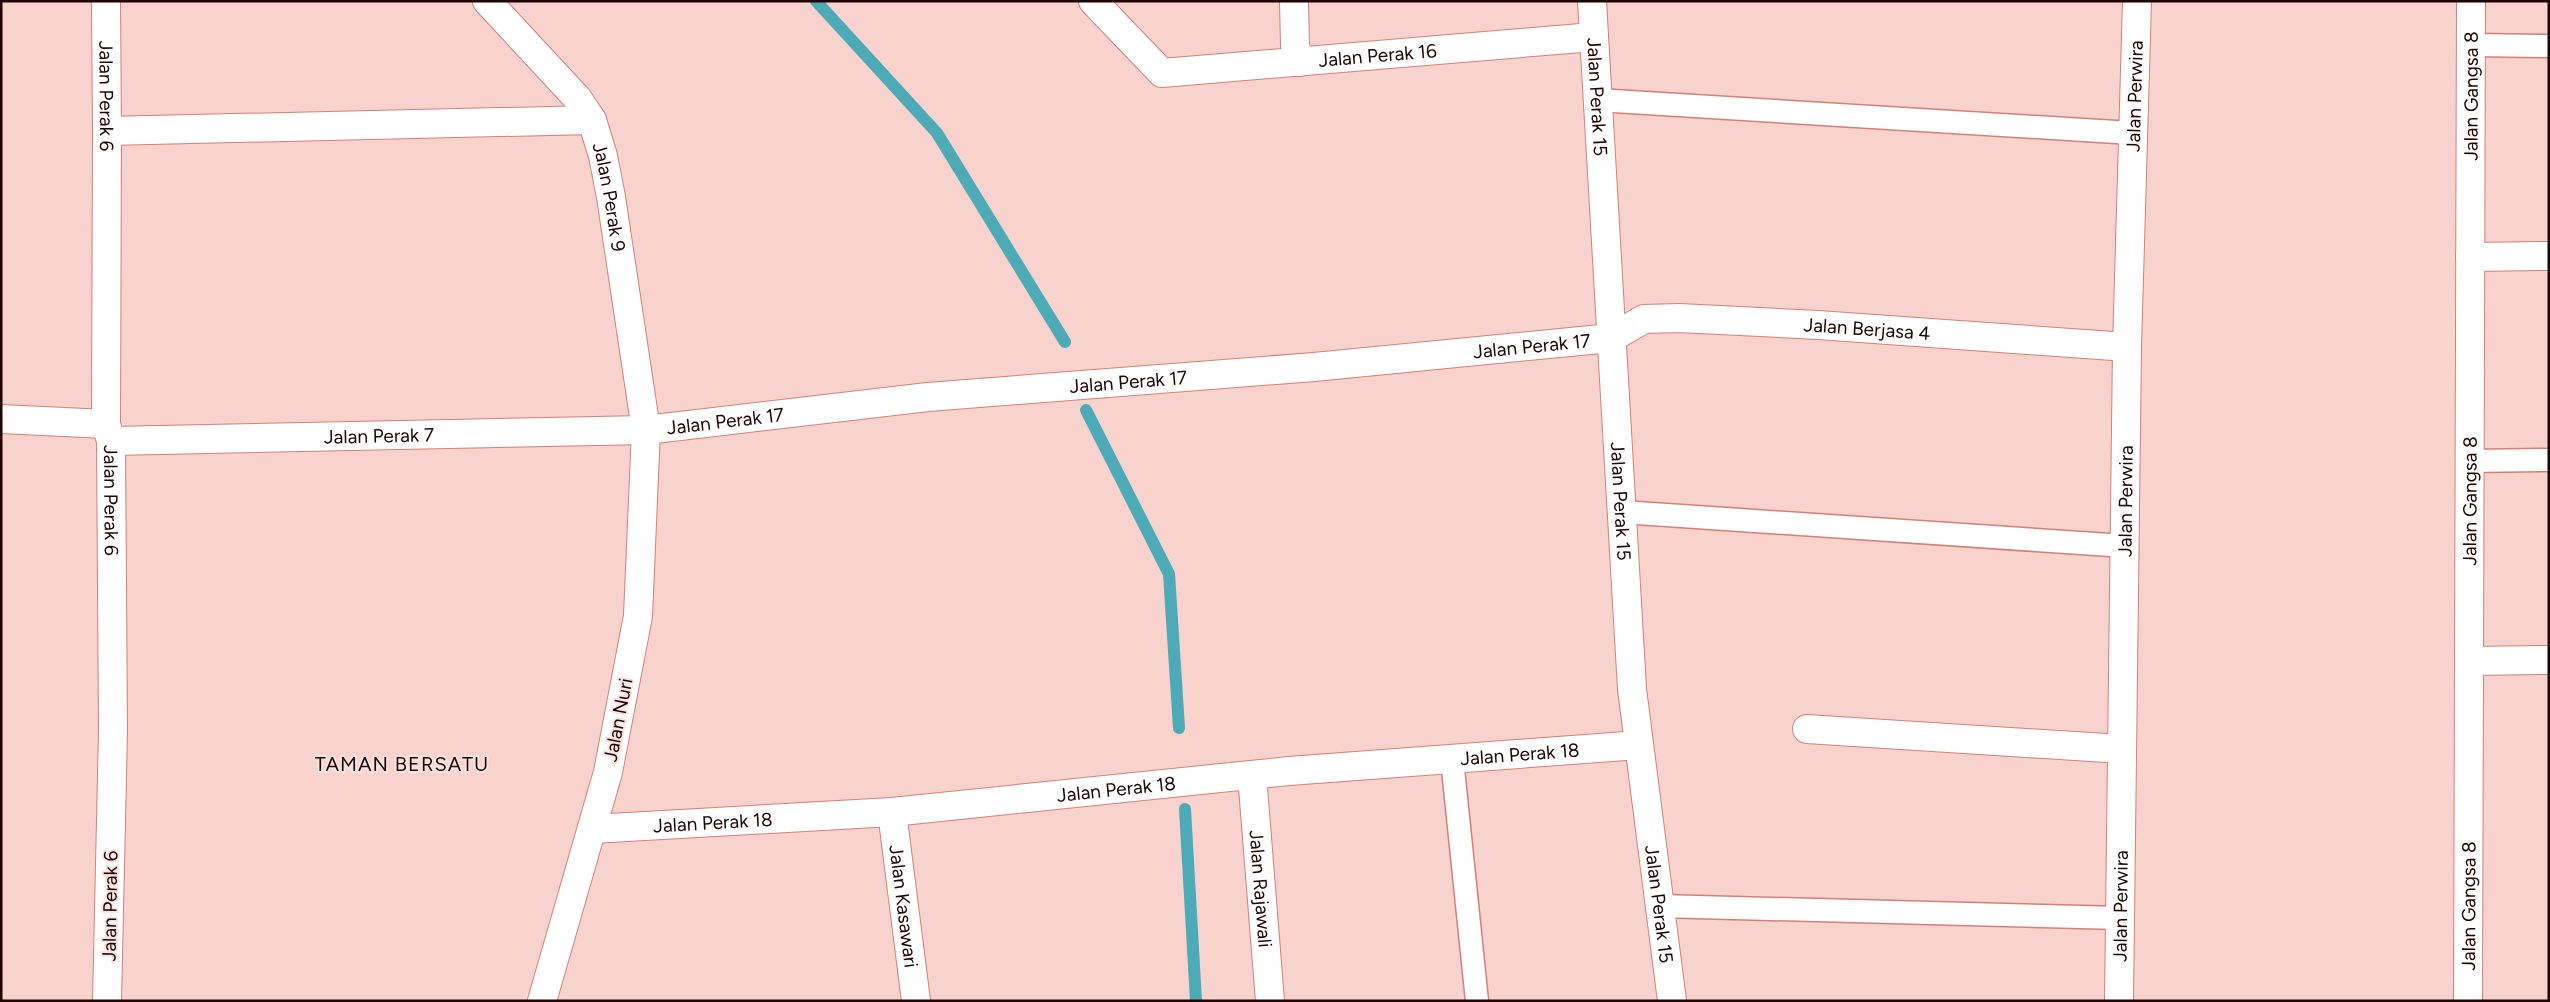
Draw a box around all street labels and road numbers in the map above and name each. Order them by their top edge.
street label: Jalan Gangsa 8 [2459,31,2482,161]
street label: Jalan Perak 15 [1583,37,1613,157]
street label: Jalan Perak 16 [1317,39,1438,71]
street label: Jalan Perwira [2121,40,2147,152]
street label: Jalan Perak 6 [95,41,119,152]
street label: Jalan Perak 9 [588,139,631,253]
street label: Jalan Berjasa 4 [1803,313,1931,344]
street label: Jalan Perak 17 [1472,329,1592,363]
street label: Jalan Perak 17 [1069,365,1188,397]
street label: Jalan Perak 17 [665,402,785,439]
street label: Jalan Perak 7 [324,423,434,448]
street label: Jalan Gangsa 8 [2458,436,2481,566]
street label: Jalan Perak 15 [1606,441,1636,561]
street label: Jalan Perak 6 [100,445,123,556]
street label: Jalan Perwira [2113,445,2137,557]
street label: Jalan Nuri [599,676,637,764]
street label: Jalan Perak 18 [1459,738,1580,770]
street label: Jalan Perak 18 [1056,771,1177,806]
street label: Jalan Perak 18 [653,807,773,837]
street label: Jalan Rajawali [1245,829,1277,948]
street label: Jalan Gangsa 8 [2457,841,2480,971]
street label: Jalan Kasawari [885,844,923,969]
street label: Jalan Perak 15 [1641,844,1679,964]
street label: Jalan Perak 6 [98,850,122,961]
street label: Jalan Perwira [2108,850,2132,962]

